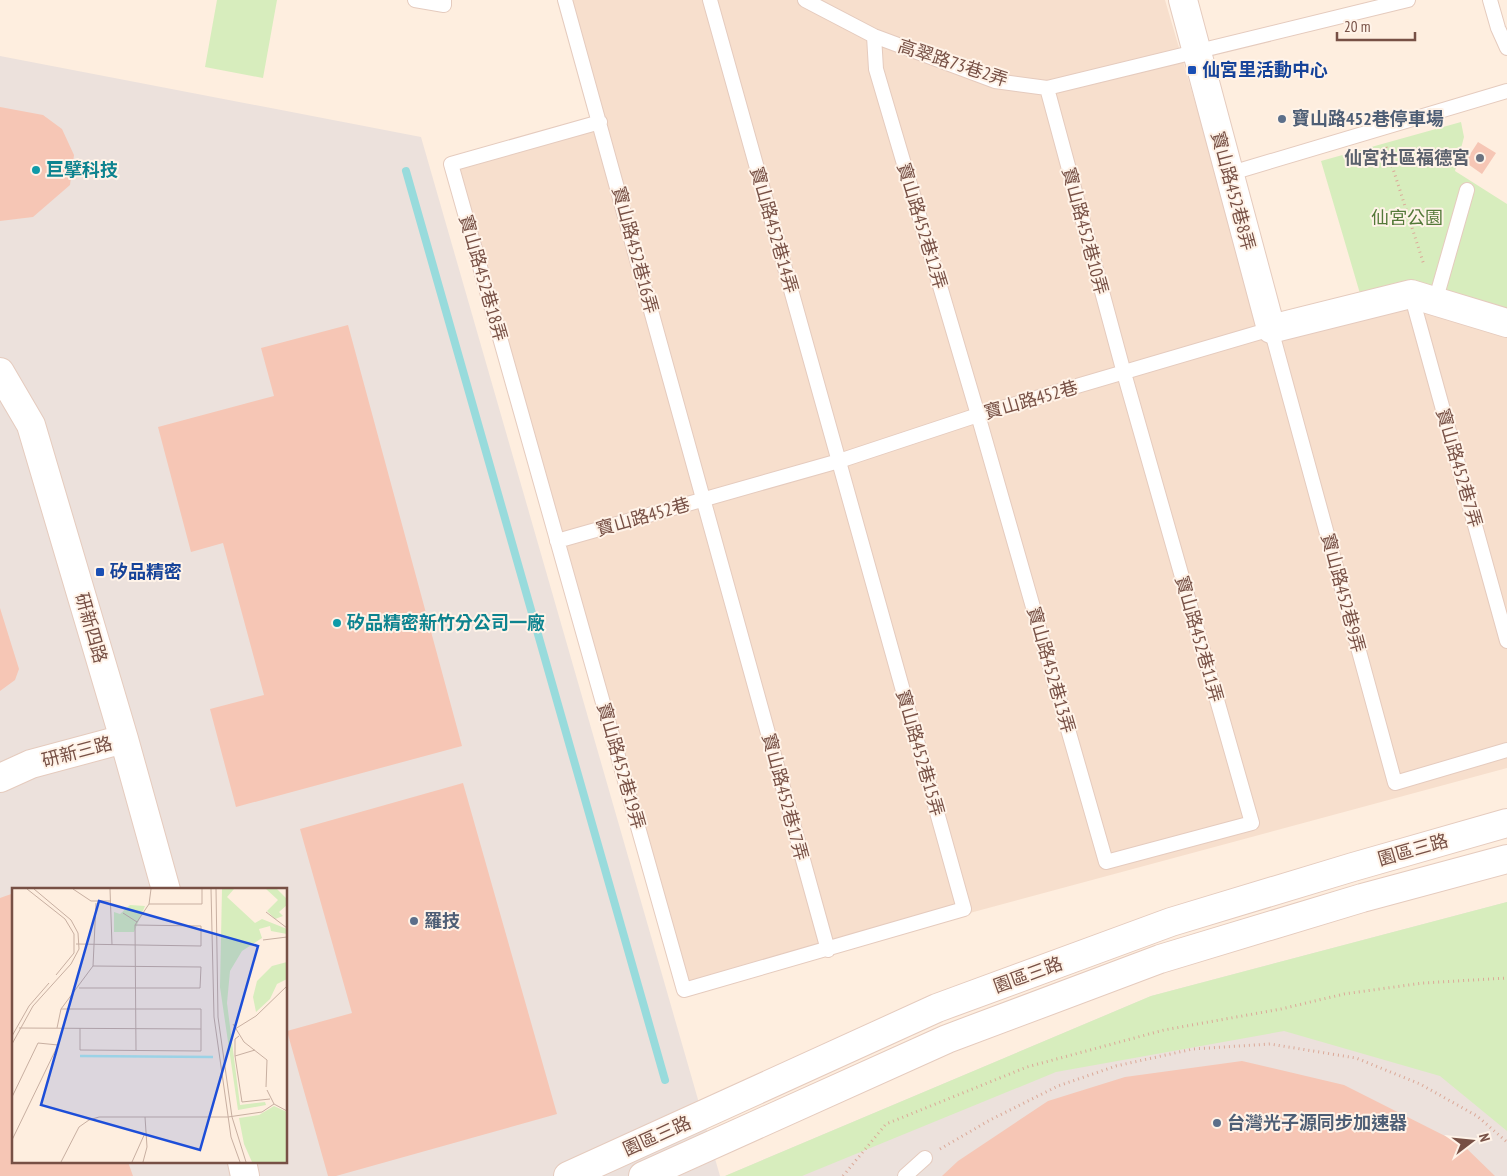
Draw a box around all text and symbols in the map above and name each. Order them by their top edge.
scale bar [1337,10,1414,42]
text: 20 m [1344,17,1370,36]
street label: 高翠路73巷2弄 [895,34,1011,91]
place label: 仙宮里活動中心 [1202,58,1328,81]
marker: 仙宮里活動中心 [1186,64,1198,76]
place label: 寶山路452巷停車場 [1292,107,1444,130]
marker: 寶山路452巷停車場 [1276,113,1288,125]
street label: 寶山路452巷8弄 [1207,129,1260,253]
place label: 仙宮社區福德宮 [1344,146,1470,169]
marker: 仙宮社區福德宮 [1474,152,1486,164]
place label: 巨擘科技 [46,158,118,181]
street label: 寶山路452巷12弄 [892,160,953,292]
marker: 巨擘科技 [30,164,42,176]
street label: 寶山路452巷14弄 [745,164,804,296]
street label: 寶山路452巷10弄 [1057,165,1113,297]
street label: 寶山路452巷16弄 [607,184,663,316]
park label: 仙宮公園 [1371,206,1443,229]
street label: 寶山路452巷18弄 [454,212,513,344]
street label: 寶山路452巷 [981,375,1080,424]
street label: 寶山路452巷7弄 [1432,406,1487,530]
street label: 寶山路452巷 [593,492,692,541]
street label: 寶山路452巷9弄 [1317,531,1370,655]
place label: 矽品精密 [109,560,182,583]
marker: 矽品精密 [94,566,106,578]
street label: 寶山路452巷11弄 [1170,573,1229,705]
street label: 研新四路 [71,590,112,666]
street label: 寶山路452巷13弄 [1022,604,1081,736]
place label: 矽品精密新竹分公司一廠 [346,611,545,634]
marker: 矽品精密新竹分公司一廠 [331,617,343,629]
street label: 寶山路452巷15弄 [891,687,950,819]
street label: 寶山路452巷19弄 [592,700,651,832]
street label: 研新三路 [39,731,115,772]
street label: 寶山路452巷17弄 [757,731,813,863]
street label: 園區三路 [1375,829,1451,870]
inset map [12,888,288,1164]
place label: 羅技 [424,909,460,932]
marker: 羅技 [408,915,420,927]
street label: 園區三路 [990,951,1066,998]
street label: 園區三路 [619,1110,694,1161]
place label: 台灣光子源同步加速器 [1227,1111,1407,1134]
north arrow [1447,1116,1497,1166]
marker: 台灣光子源同步加速器 [1211,1117,1223,1129]
text: N [1475,1131,1494,1144]

